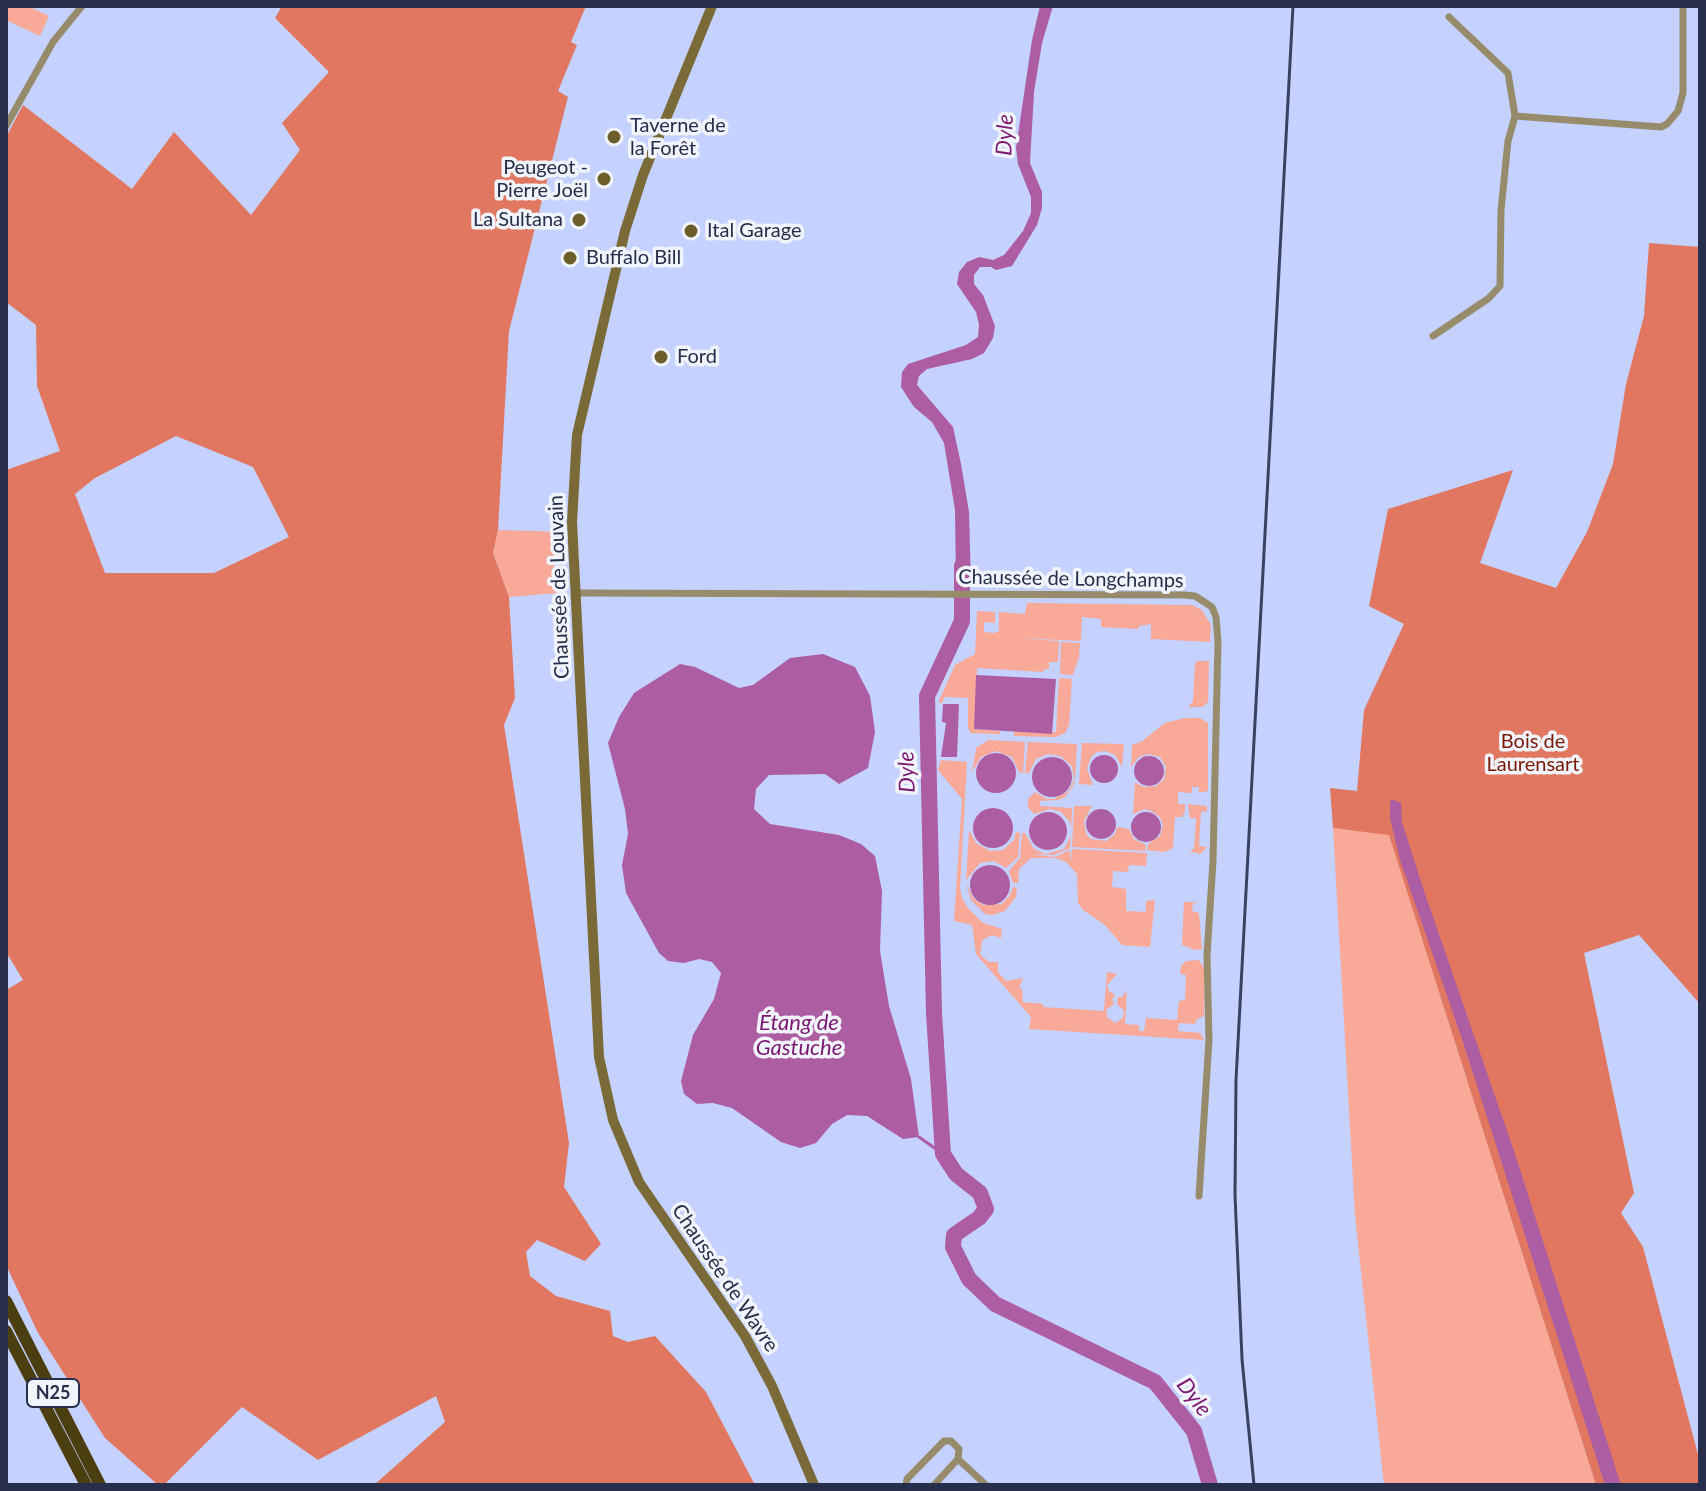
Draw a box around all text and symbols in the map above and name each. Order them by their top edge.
place label: Taverne de la Forêt [630,114,726,161]
water label: Dyle [991,114,1019,156]
marker: Taverne de la Forêt [605,128,623,146]
place label: Peugeot - Pierre Joël [496,156,588,203]
marker: Peugeot - Pierre Joël [595,170,613,188]
place label: La Sultana [473,208,563,232]
marker: La Sultana [570,211,588,229]
place label: Ital Garage [707,219,802,243]
marker: Ital Garage [682,222,700,240]
place label: Buffalo Bill [586,246,681,270]
marker: Buffalo Bill [561,249,579,267]
place label: Ford [677,345,717,369]
marker: Ford [652,348,670,366]
street label: Chaussée de Louvain [544,495,574,679]
street label: Chaussée de Longchamps [958,565,1184,593]
park label: Bois de Laurensart [1487,730,1579,777]
water label: Dyle [893,751,921,793]
water label: Étang de Gastuche [756,1010,842,1062]
street label: Chaussée de Wavre [667,1200,783,1356]
water label: Dyle [1171,1372,1217,1422]
road number: N25 [27,1379,79,1407]

